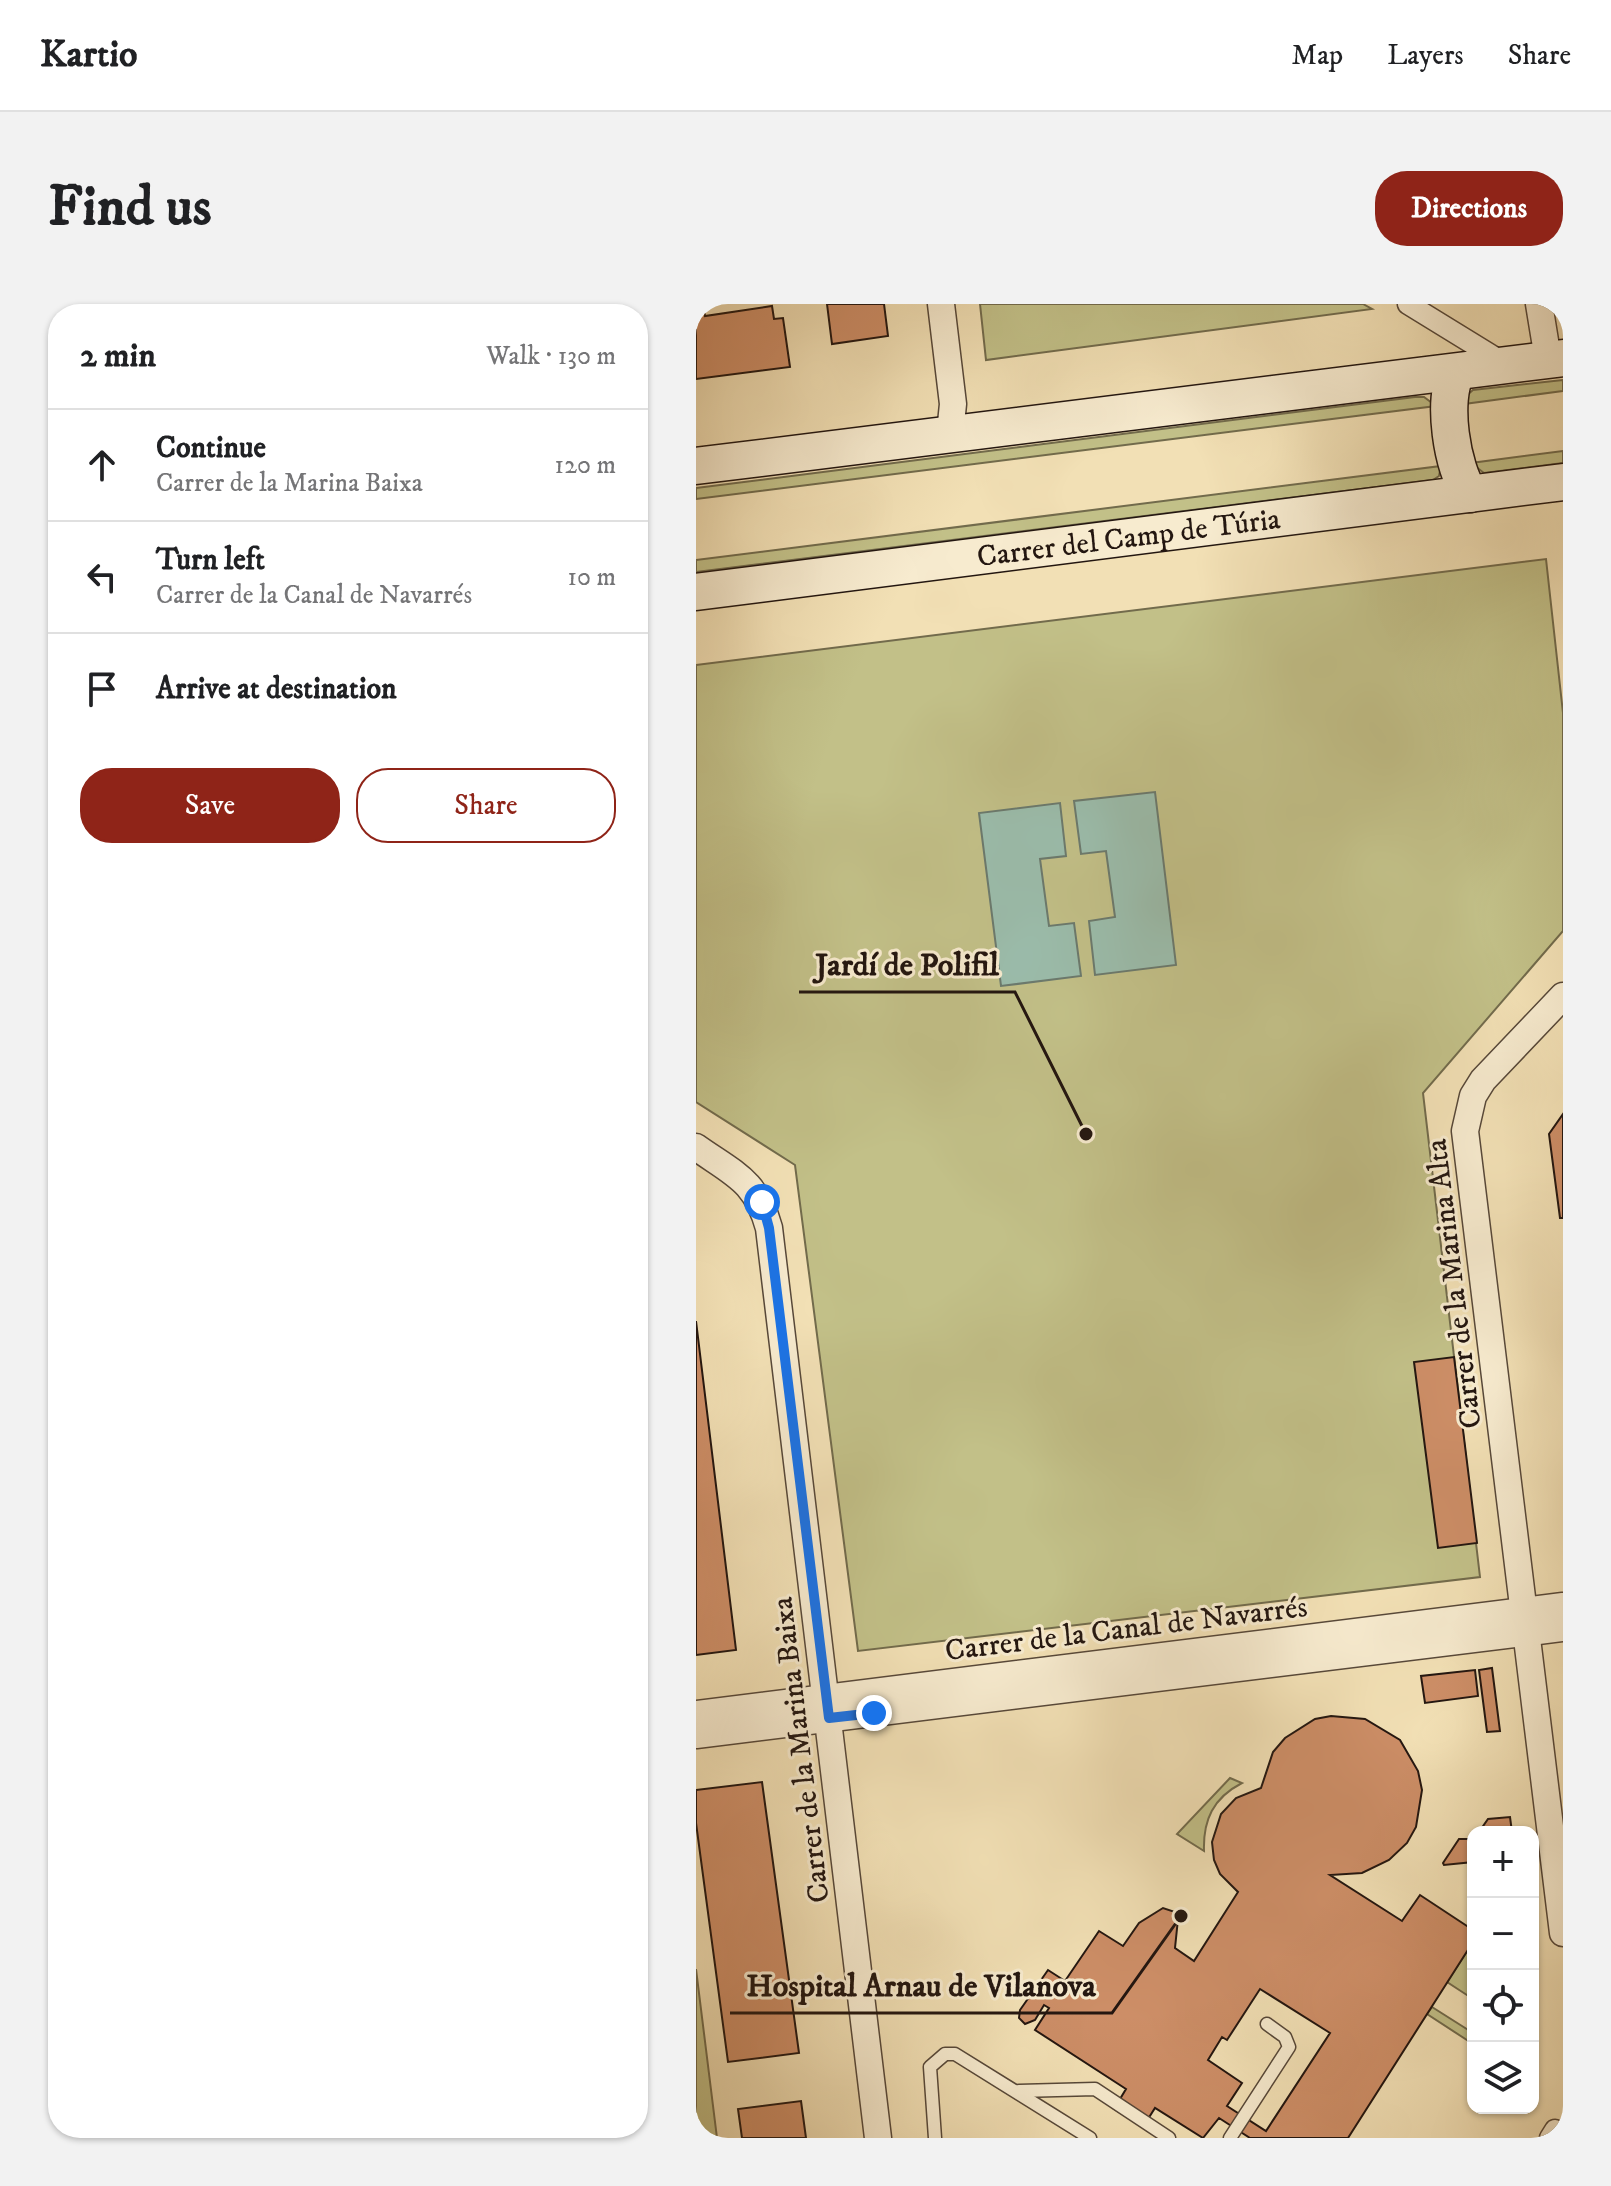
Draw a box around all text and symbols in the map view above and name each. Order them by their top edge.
text: Kartio [40,31,137,79]
text: Map [1292,38,1343,73]
text: Layers [1387,38,1464,73]
text: Share [1508,38,1571,73]
button: Directions [1375,171,1563,246]
text: Find us [48,173,212,243]
text: 2 min [80,335,156,377]
text: Walk · 130 m [486,340,616,373]
text: Continue [156,430,266,467]
icon: ahead [80,443,124,487]
text: 120 m [555,449,616,482]
text: Carrer de la Marina Baixa [156,467,423,500]
street label: Carrer del Camp de Túria [975,501,1283,576]
text: Turn left [156,542,265,579]
icon: left [80,555,124,599]
text: 10 m [567,561,616,594]
text: Carrer de la Canal de Navarrés [156,579,472,612]
icon: arrive [80,667,124,711]
text: Arrive at destination [156,671,397,708]
button: Save [80,768,340,843]
button: Share [356,768,616,843]
callout: Jardí de Polifil [799,936,1015,992]
text: Jardí de Polifil [812,946,999,986]
street label: Carrer de la Marina Alta [1418,1137,1491,1431]
route start [744,1184,780,1220]
street label: Carrer de la Canal de Navarrés [943,1589,1309,1670]
street label: Carrer de la Marina Baixa [764,1595,839,1905]
route end [856,1695,892,1731]
map controls [1467,1826,1539,2114]
button: + [1467,1826,1539,1898]
button: − [1467,1898,1539,1970]
callout: Hospital Arnau de Vilanova [730,1957,1112,2013]
text: Hospital Arnau de Vilanova [746,1967,1096,2007]
button: locate [1467,1970,1539,2042]
button: layers [1467,2042,1539,2114]

